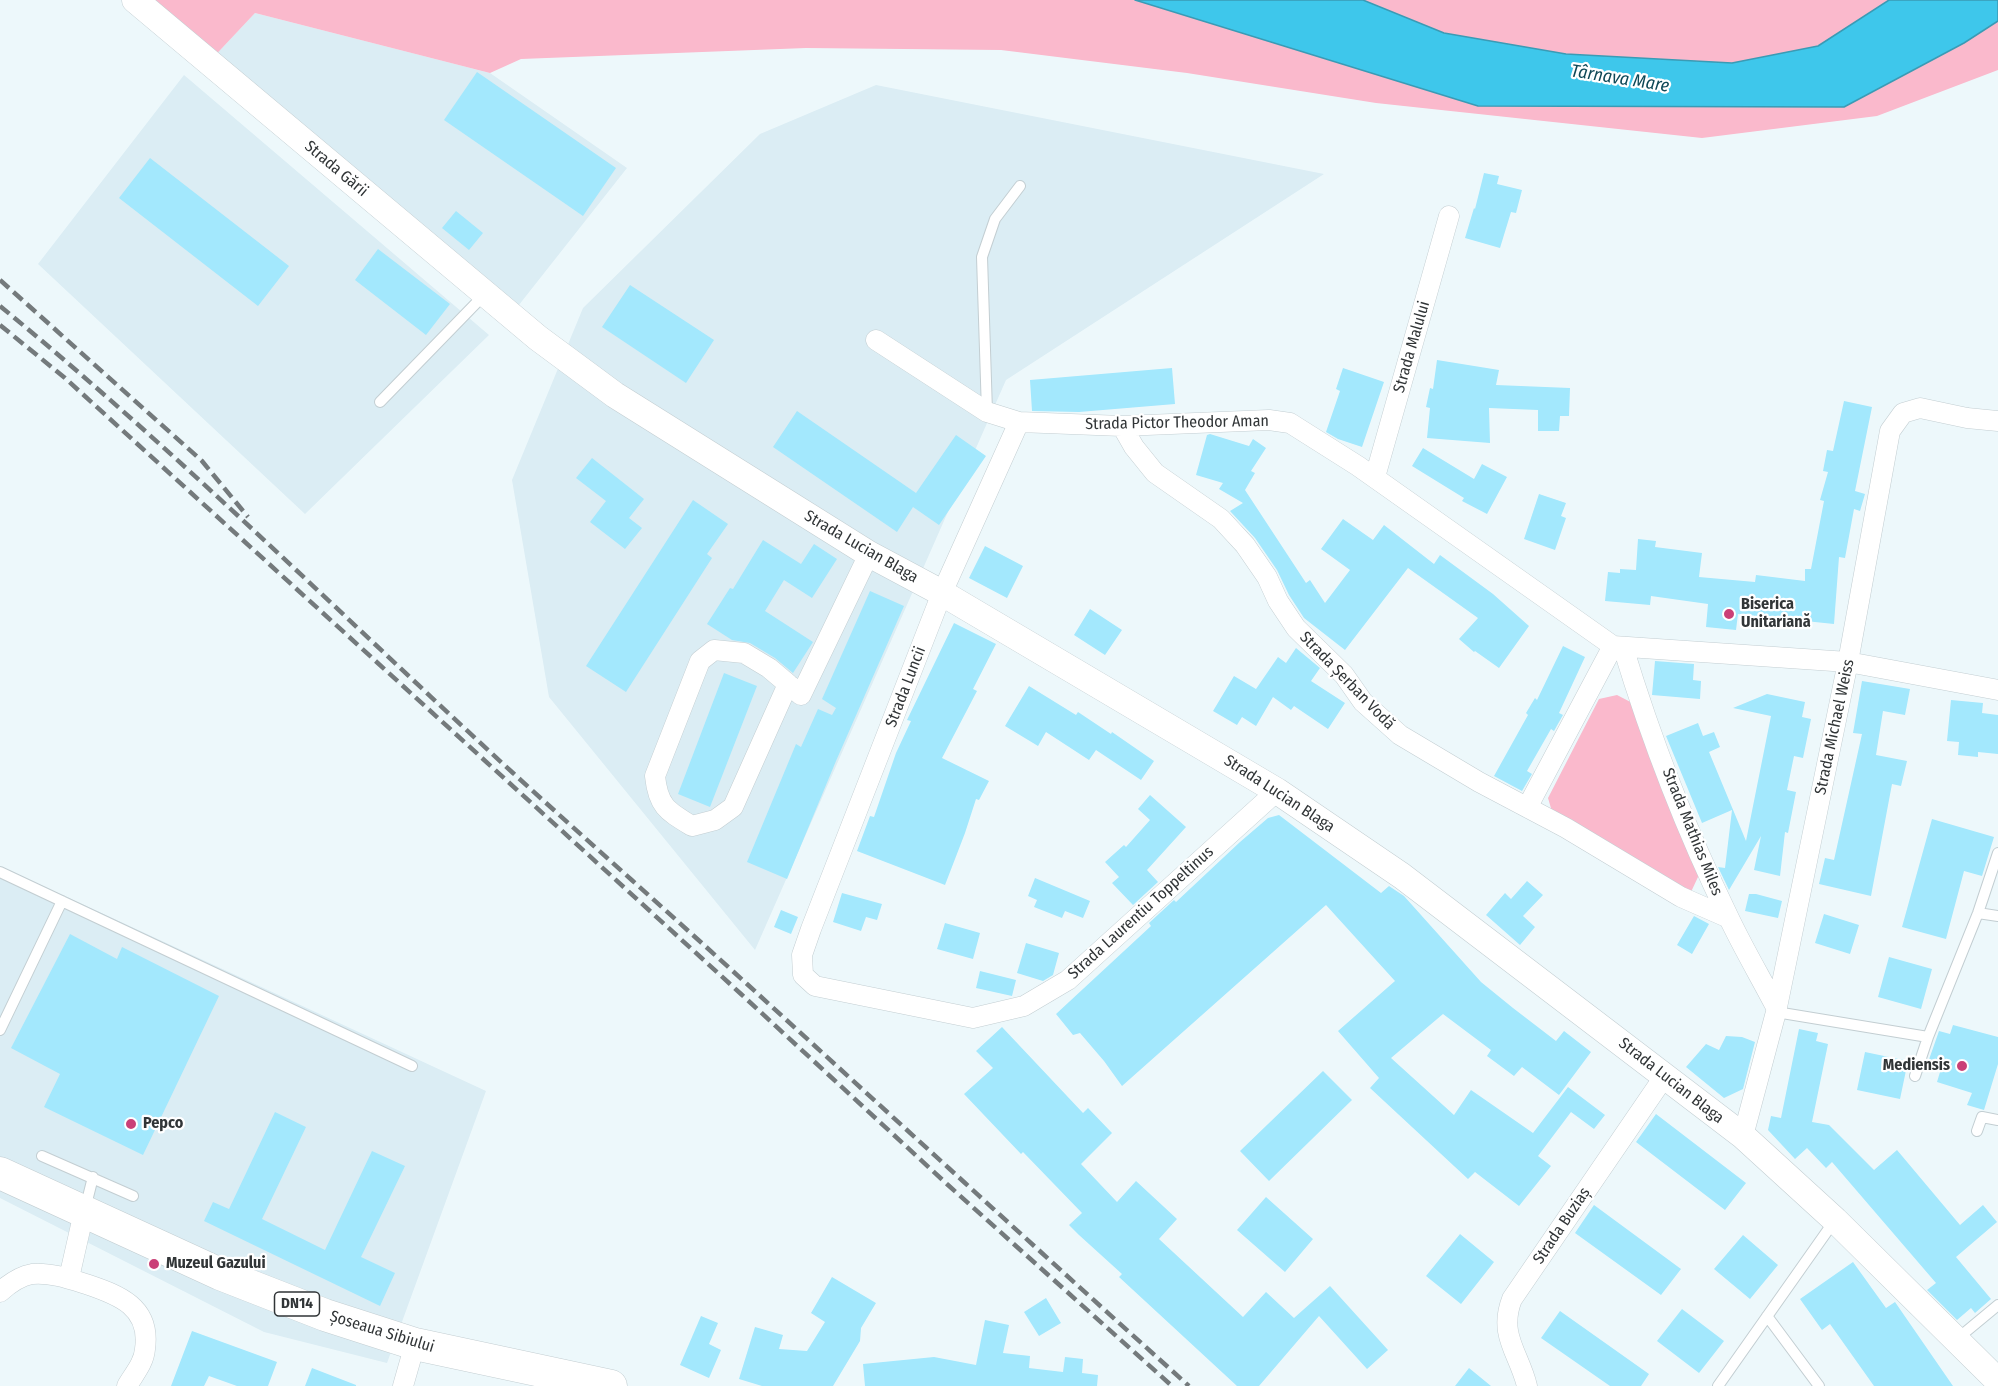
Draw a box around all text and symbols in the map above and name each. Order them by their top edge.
water label: Târnava Mare [1569,61,1671,97]
street label: Strada Gării [300,137,372,201]
street label: Strada Malului [1390,299,1434,395]
street label: Strada Pictor Theodor Aman [1085,412,1269,434]
street label: Strada Lucian Blaga [801,507,921,587]
place label: Biserica Unitariană [1741,595,1811,633]
marker: Biserica Unitariană [1722,607,1736,621]
street label: Strada Șerban Vodă [1295,628,1399,734]
street label: Strada Luncii [882,644,930,730]
street label: Strada Michael Weiss [1811,658,1859,796]
street label: Strada Lucian Blaga [1220,751,1338,837]
street label: Strada Mathias Miles [1658,765,1726,899]
street label: Strada Laurentiu Toppeltinus [1064,843,1218,983]
street label: Strada Lucian Blaga [1615,1034,1727,1128]
place label: Mediensis [1883,1056,1950,1076]
marker: Mediensis [1955,1059,1969,1073]
place label: Pepco [143,1114,183,1134]
marker: Pepco [124,1117,138,1131]
street label: Strada Buziaș [1529,1184,1595,1268]
place label: Muzeul Gazului [166,1254,266,1274]
marker: Muzeul Gazului [147,1257,161,1271]
road number: DN14 [274,1292,320,1316]
street label: Șoseaua Sibiului [327,1307,437,1357]

